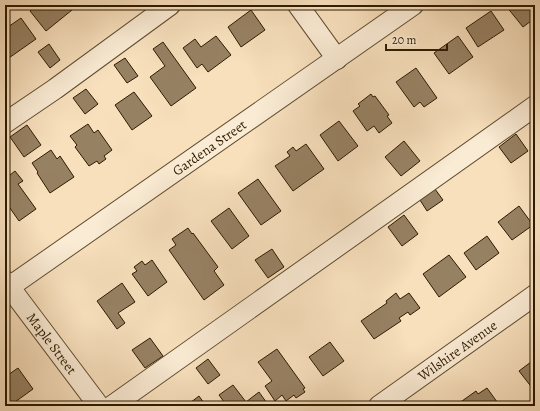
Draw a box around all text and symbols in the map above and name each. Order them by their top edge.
scale bar [386,26,447,52]
text: 20 m [392,32,416,48]
street label: Gardena Street [168,115,250,180]
street label: Maple Street [22,309,82,378]
street label: Wilshire Avenue [413,316,501,386]

